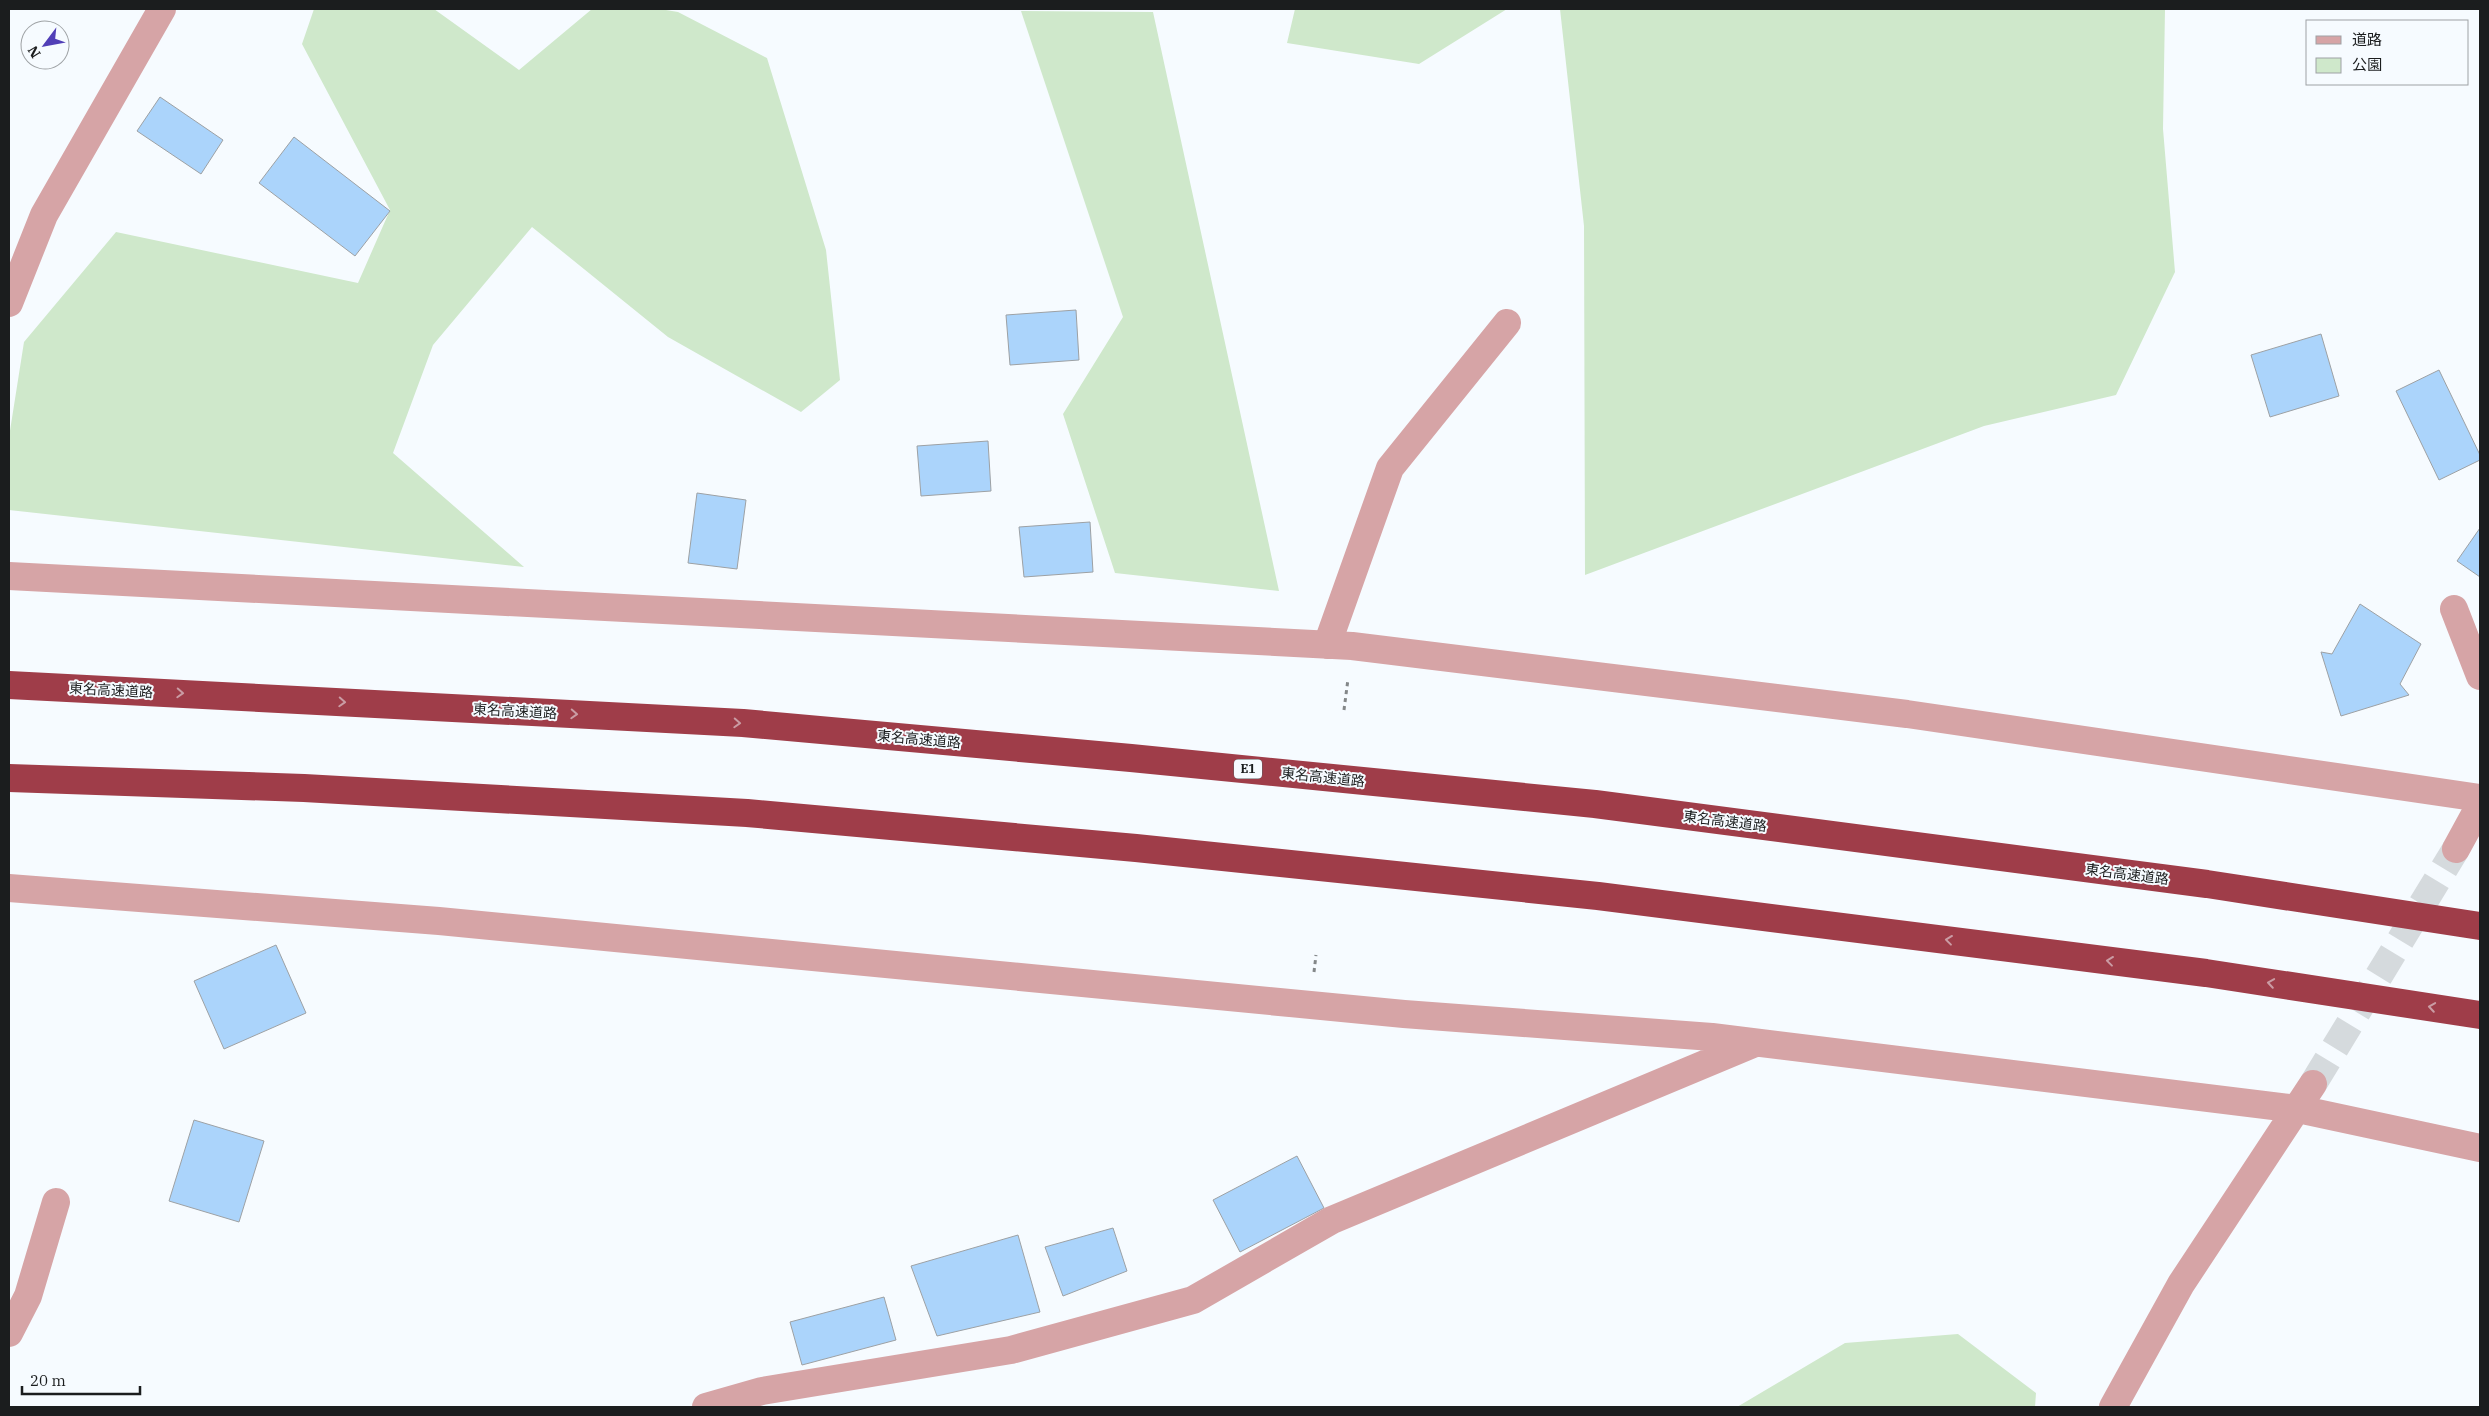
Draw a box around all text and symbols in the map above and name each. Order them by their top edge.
north arrow [20,20,70,70]
legend [2306,20,2469,85]
text: 道路 [2352,30,2382,49]
text: N [23,42,45,61]
text: 公園 [2352,55,2382,74]
street label: 東名高速道路 [69,679,153,701]
one-way arrow [176,688,184,699]
one-way arrow [338,696,346,707]
street label: 東名高速道路 [473,700,557,722]
one-way arrow [570,709,578,719]
one-way arrow [733,717,741,728]
street label: 東名高速道路 [876,726,962,752]
road number: E1 [1234,760,1262,779]
street label: 東名高速道路 [1280,764,1366,790]
street label: 東名高速道路 [1682,807,1768,835]
street label: 東名高速道路 [2084,860,2170,888]
one-way arrow [1945,935,1953,946]
one-way arrow [2106,956,2114,967]
one-way arrow [2267,978,2275,989]
one-way arrow [2428,1003,2436,1013]
scale bar [22,1364,140,1396]
text: 20 m [30,1371,66,1390]

